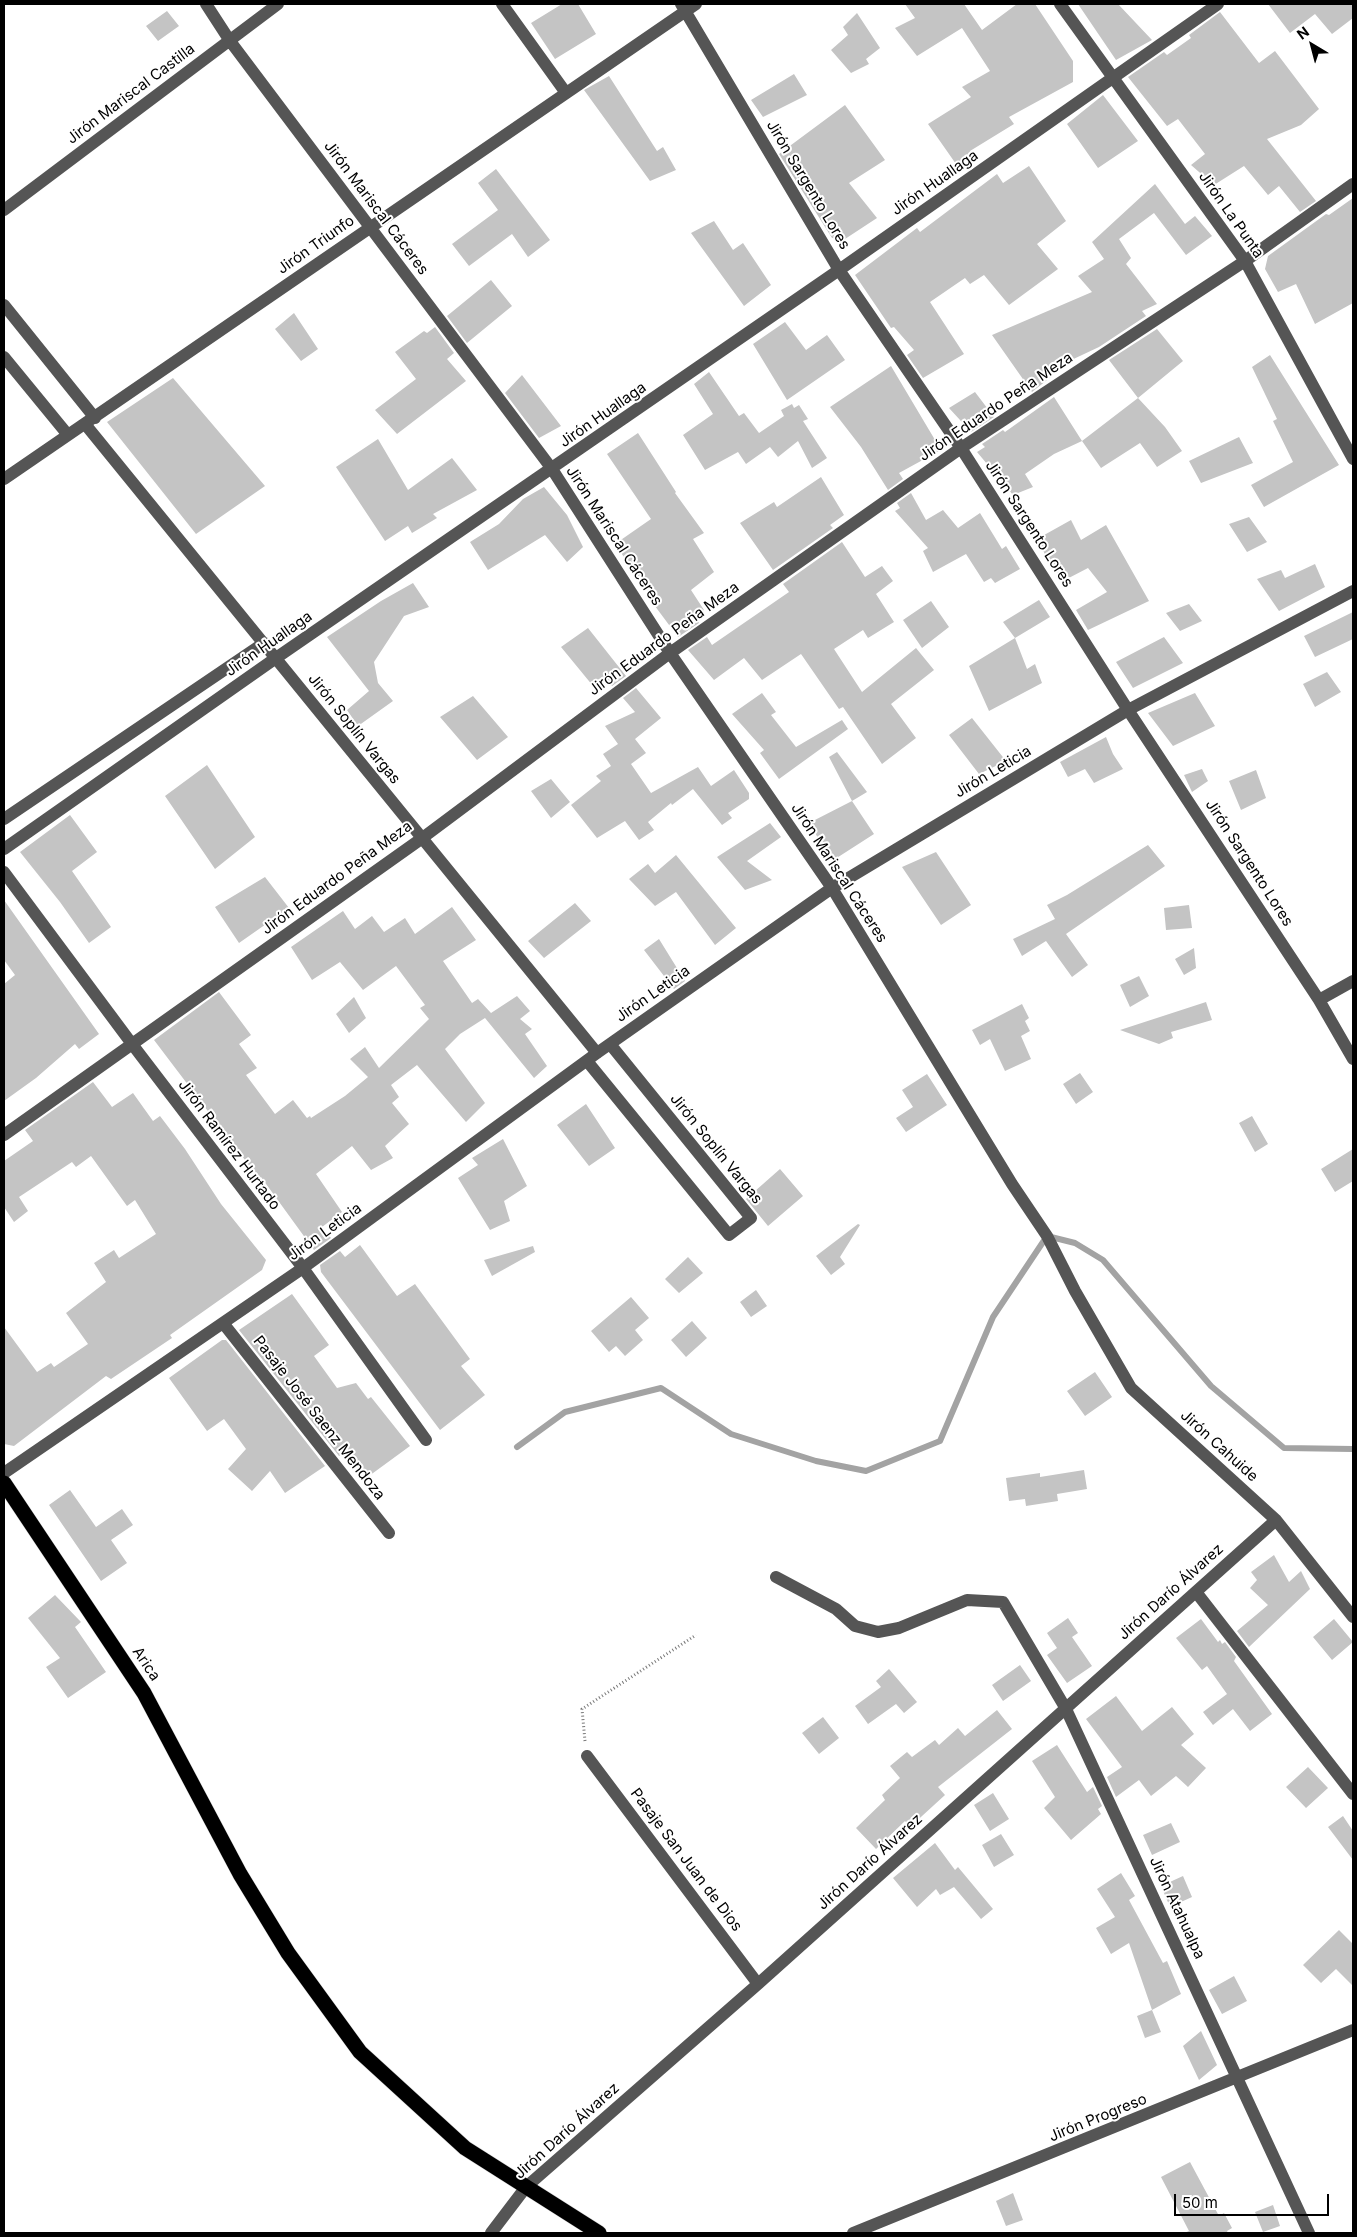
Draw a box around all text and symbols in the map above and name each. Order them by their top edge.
north arrow [1287,20,1337,70]
text: N [1293,23,1312,43]
street label: Jirón Mariscal Castilla [63,40,199,148]
street label: Jirón Sargento Lores [762,117,854,253]
street label: Jirón Mariscal Cáceres [320,138,432,278]
street label: Jirón Huallaga [888,147,982,219]
street label: Jirón La Punta [1195,168,1267,262]
street label: Jirón Triunfo [274,212,358,278]
street label: Jirón Eduardo Peña Meza [916,349,1076,465]
street label: Jirón Huallaga [556,379,650,451]
street label: Jirón Sargento Lores [981,457,1077,591]
street label: Jirón Mariscal Cáceres [562,463,666,609]
street label: Jirón Eduardo Peña Meza [585,578,743,700]
street label: Jirón Huallaga [222,608,316,680]
street label: Jirón Soplín Vargas [304,670,404,788]
street label: Jirón Leticia [951,742,1035,802]
street label: Jirón Sargento Lores [1201,796,1297,930]
street label: Jirón Mariscal Cáceres [787,800,891,946]
street label: Jirón Eduardo Peña Meza [258,817,416,939]
street label: Jirón Leticia [613,962,693,1026]
street label: Jirón Ramírez Hurtado [174,1076,284,1214]
street label: Jirón Soplín Vargas [666,1090,766,1208]
street label: Jirón Leticia [285,1199,365,1265]
street label: Pasaje José Saenz Mendoza [249,1332,389,1504]
street label: Jirón Cahuide [1176,1406,1262,1486]
street label: Jirón Darío Álvarez [1115,1540,1227,1644]
street label: Arica [128,1644,164,1684]
street label: Pasaje San Juan de Dios [626,1785,746,1935]
street label: Jirón Darío Álvarez [814,1810,926,1914]
street label: Jirón Atahualpa [1145,1854,1209,1962]
street label: Jirón Darío Álvarez [511,2079,623,2183]
street label: Jirón Progreso [1046,2090,1150,2146]
scale bar [1177,2184,1332,2216]
text: 50 m [1182,2193,1218,2212]

